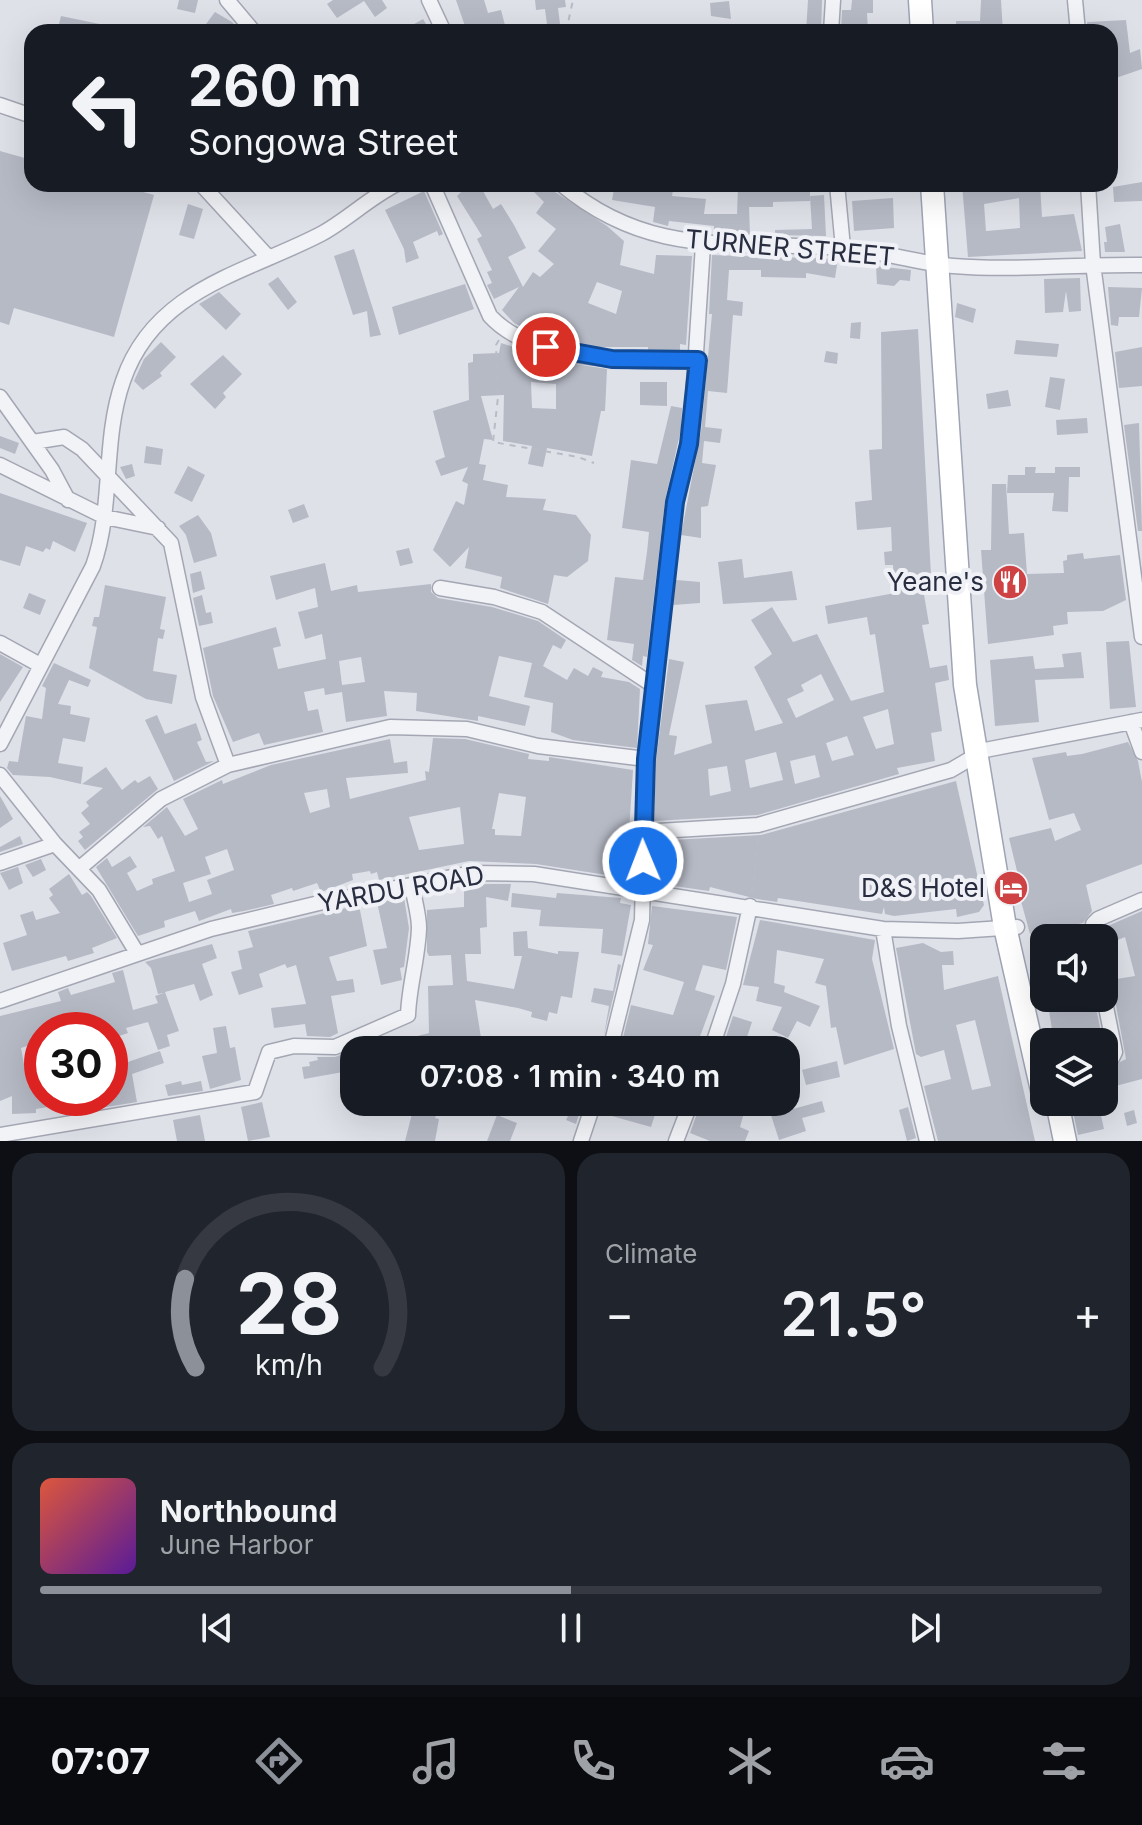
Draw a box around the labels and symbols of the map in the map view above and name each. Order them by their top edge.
street label: TURNER STREET [684,223,896,272]
pin [512,313,580,381]
restaurant icon: Yeane's [991,563,1029,601]
place label: Yeane's [887,566,984,597]
position arrow [601,819,685,903]
street label: YARDU ROAD [315,859,486,918]
hotel icon: D&S Hotel [992,869,1030,907]
place label: D&S Hotel [861,872,985,903]
speed limit sign: 30 [24,1012,128,1116]

